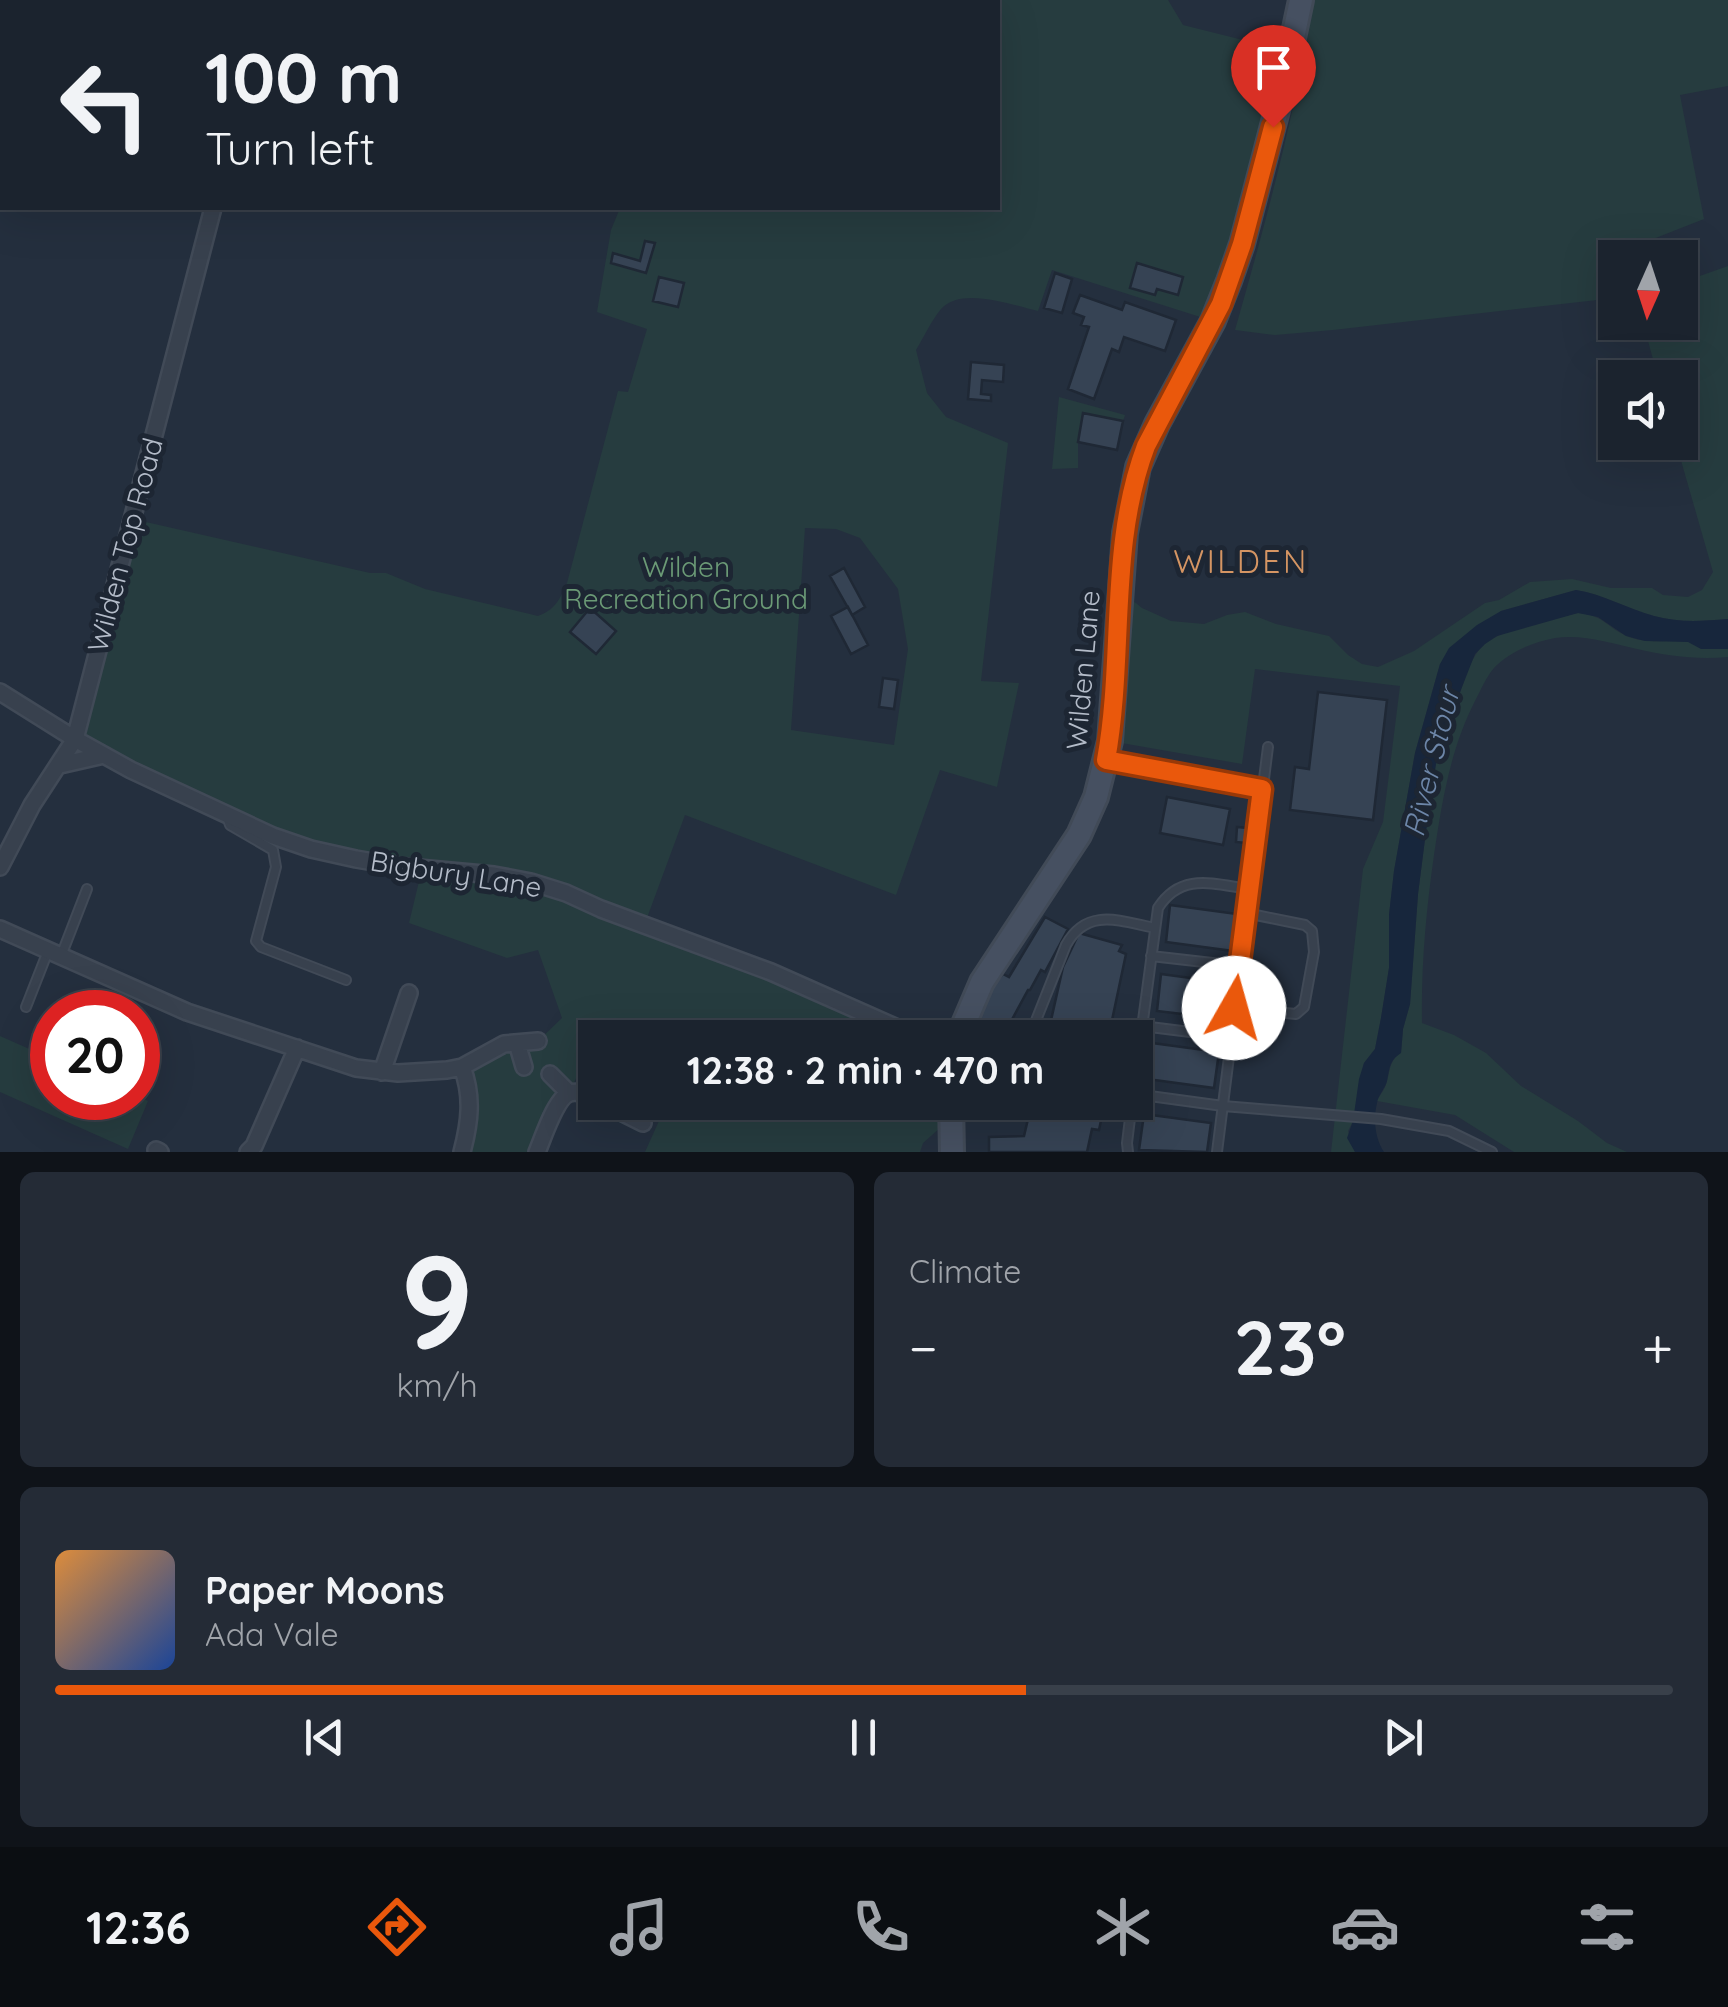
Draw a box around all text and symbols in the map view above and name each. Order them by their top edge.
pin [1231,25,1316,128]
text: 100 m [205,33,402,121]
icon: left [40,40,170,170]
icon: arrive [1246,40,1301,95]
text: Turn left [205,120,375,176]
north arrow [1598,240,1698,340]
map controls [1598,240,1698,460]
button: sound [1598,360,1698,460]
street label: Wilden Top Road [79,434,170,656]
district label: WILDEN [1173,541,1309,581]
park label: Wilden Recreation Ground [564,549,808,616]
street label: Wilden Lane [1058,589,1107,751]
water label: River Stour [1394,680,1469,840]
street label: Bigbury Lane [368,843,544,904]
position arrow [1182,956,1286,1060]
speed limit sign: 20 [30,990,160,1120]
text: 12:38 · 2 min · 470 m [687,1046,1044,1094]
text: 9 [400,1218,474,1381]
text: Climate [909,1251,1021,1291]
text: 23° [1234,1300,1346,1394]
text: − [909,1313,938,1382]
text: + [1642,1313,1673,1382]
text: km/h [396,1365,478,1405]
text: Paper Moons [205,1566,445,1614]
text: Ada Vale [205,1614,339,1654]
icon: previous [297,1710,352,1765]
icon: pause [836,1710,891,1765]
icon: next [1376,1710,1431,1765]
icon: directions [362,1892,432,1962]
icon: music [604,1892,674,1962]
icon: phone [846,1892,916,1962]
icon: climate [1088,1892,1158,1962]
icon: car [1330,1892,1400,1962]
icon: filters [1572,1892,1642,1962]
text: 12:36 [86,1899,190,1955]

